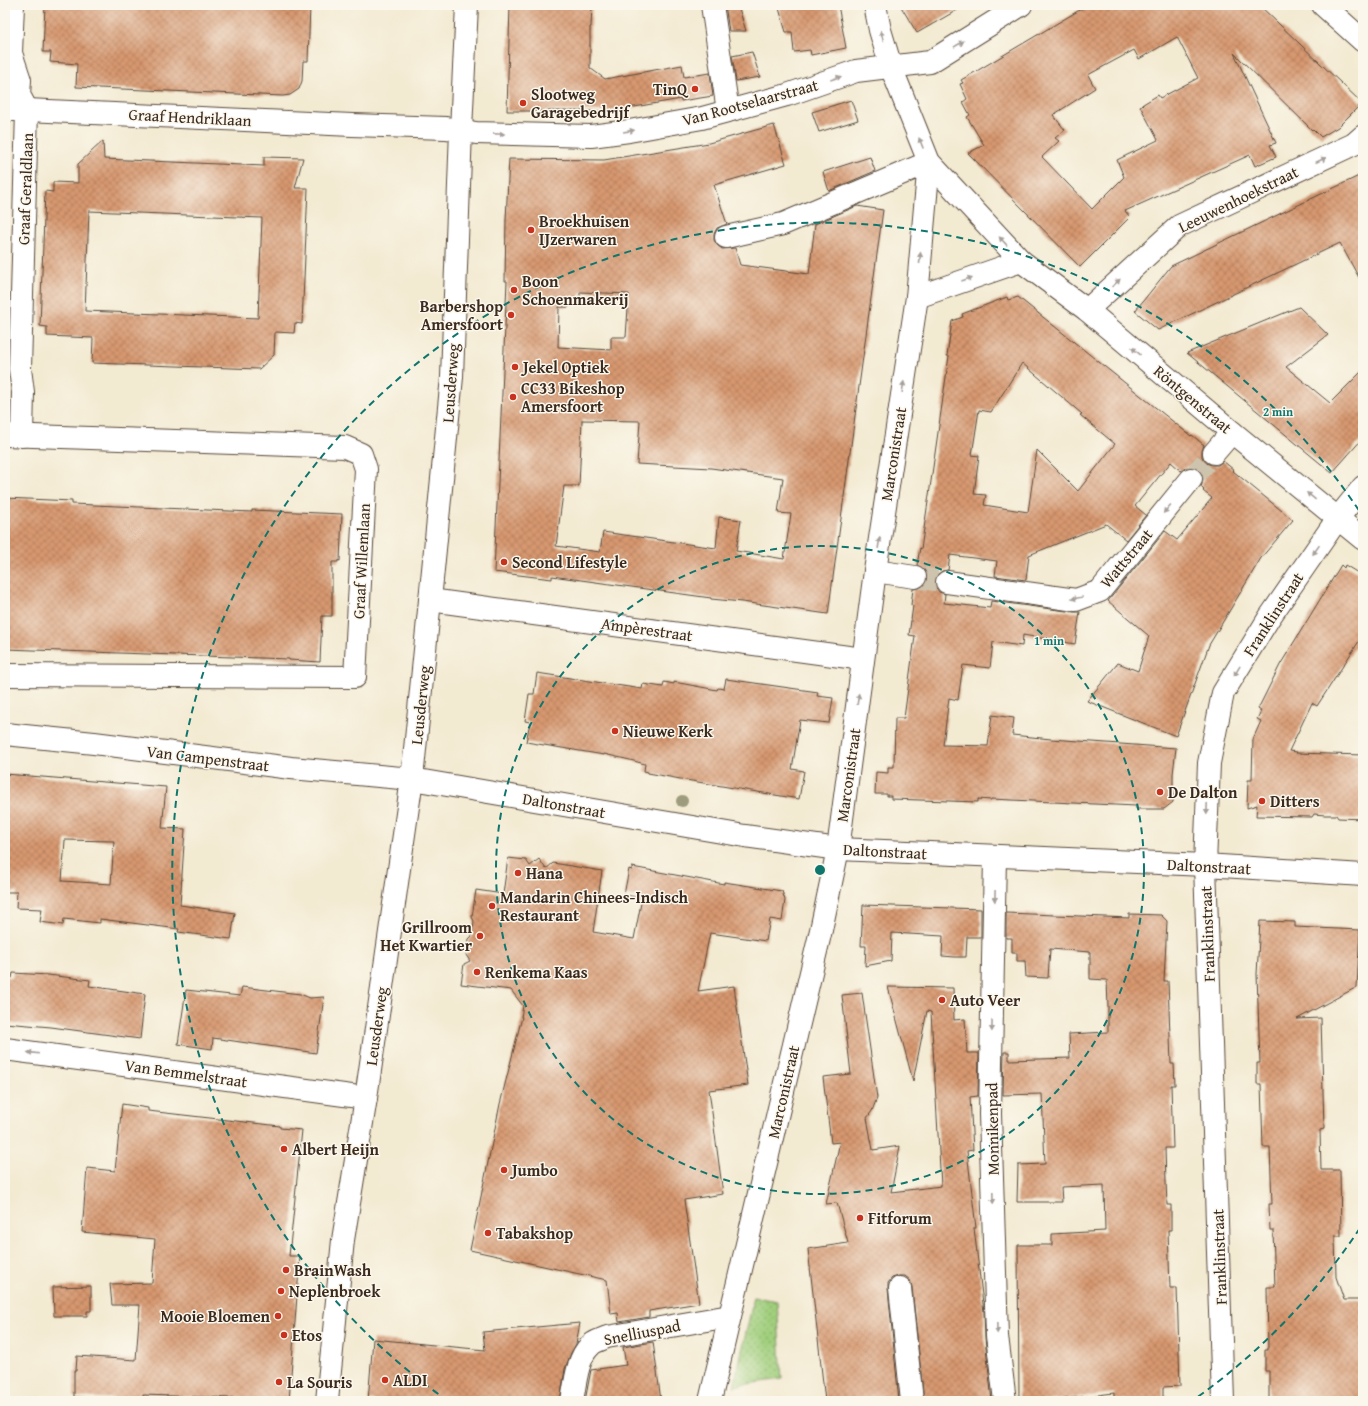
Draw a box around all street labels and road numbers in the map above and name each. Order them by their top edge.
street label: Van Rootselaarstraat [679,72,821,132]
street label: Graaf Hendriklaan [128,102,252,132]
street label: Graaf Geraldlaan [11,132,39,245]
street label: Leeuwenhoekstraat [1174,159,1302,238]
street label: Leusderweg [435,342,465,423]
street label: Röntgenstraat [1149,359,1238,439]
street label: Marconistraat [874,405,912,503]
street label: Graaf Willemlaan [346,502,376,620]
street label: Wattstraat [1094,523,1158,593]
street label: Franklinstraat [1237,567,1309,661]
street label: Ampèrestraat [600,611,695,647]
street label: Leusderweg [404,664,436,746]
street label: Marconistraat [830,726,867,824]
street label: Van Campenstraat [145,739,271,777]
street label: Daltonstraat [521,786,608,824]
street label: Daltonstraat [843,837,928,865]
street label: Daltonstraat [1167,852,1252,880]
street label: Franklinstraat [1193,885,1221,982]
street label: Leusderweg [359,985,393,1067]
street label: Marconistraat [761,1043,805,1141]
street label: Van Bemmelstraat [123,1053,249,1094]
street label: Monnikenpad [979,1082,1005,1176]
street label: Franklinstraat [1205,1208,1233,1305]
street label: Snelliuspad [602,1313,683,1351]

